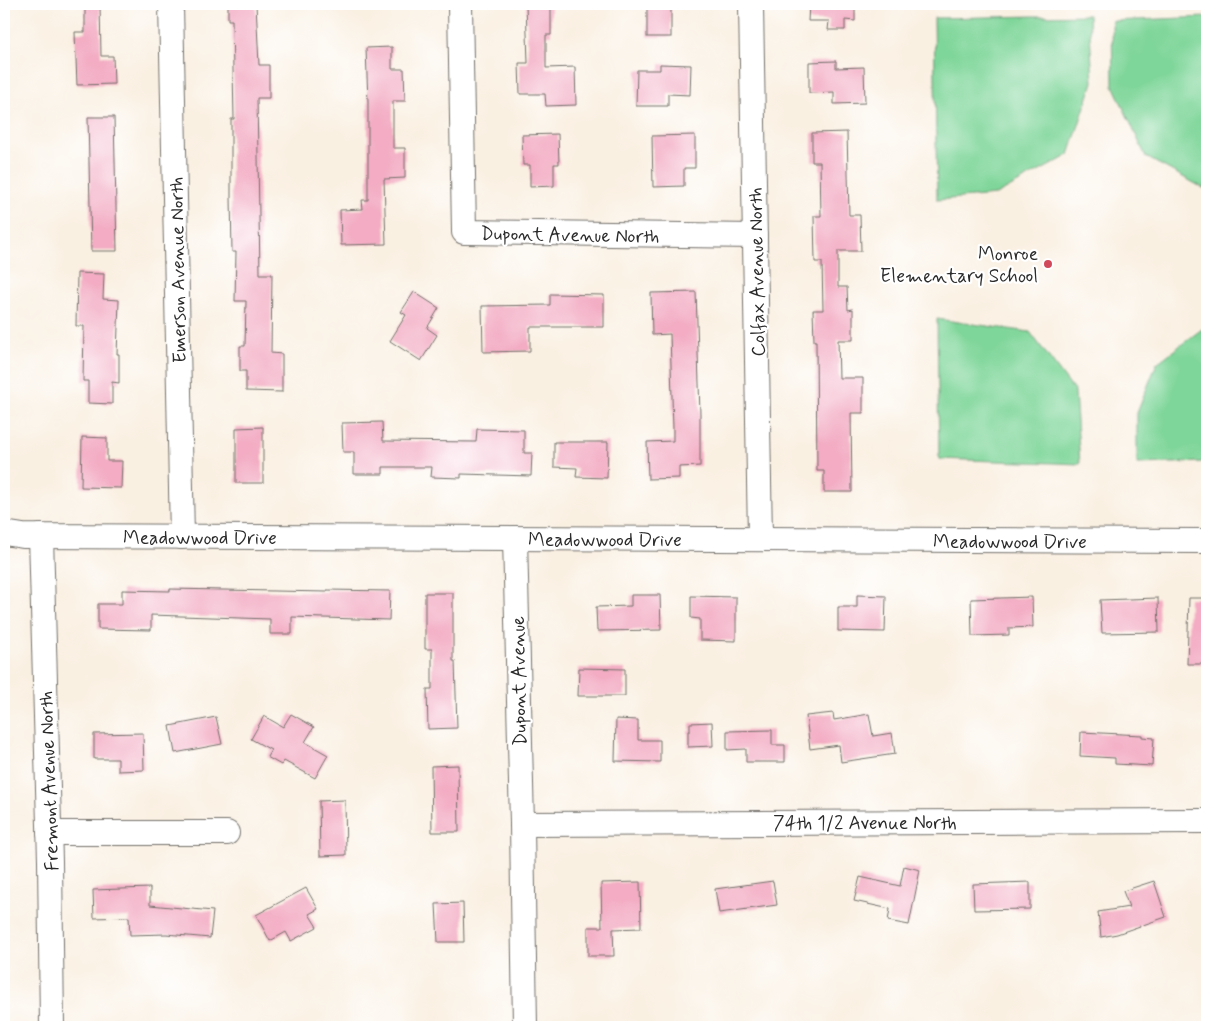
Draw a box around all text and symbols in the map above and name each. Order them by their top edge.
street label: Emerson Avenue North [164,177,193,363]
street label: Colfax Avenue North [744,187,771,357]
street label: Dupont Avenue North [480,221,660,250]
place label: Monroe Elementary School [880,242,1038,289]
marker: Monroe Elementary School [1042,258,1054,270]
street label: Meadowwood Drive [123,526,277,551]
street label: Meadowwood Drive [528,528,682,553]
street label: Meadowwood Drive [933,530,1087,555]
street label: Dupont Avenue [506,616,533,746]
street label: Fremont Avenue North [34,690,65,871]
street label: 74th 1/2 Avenue North [773,811,957,836]

